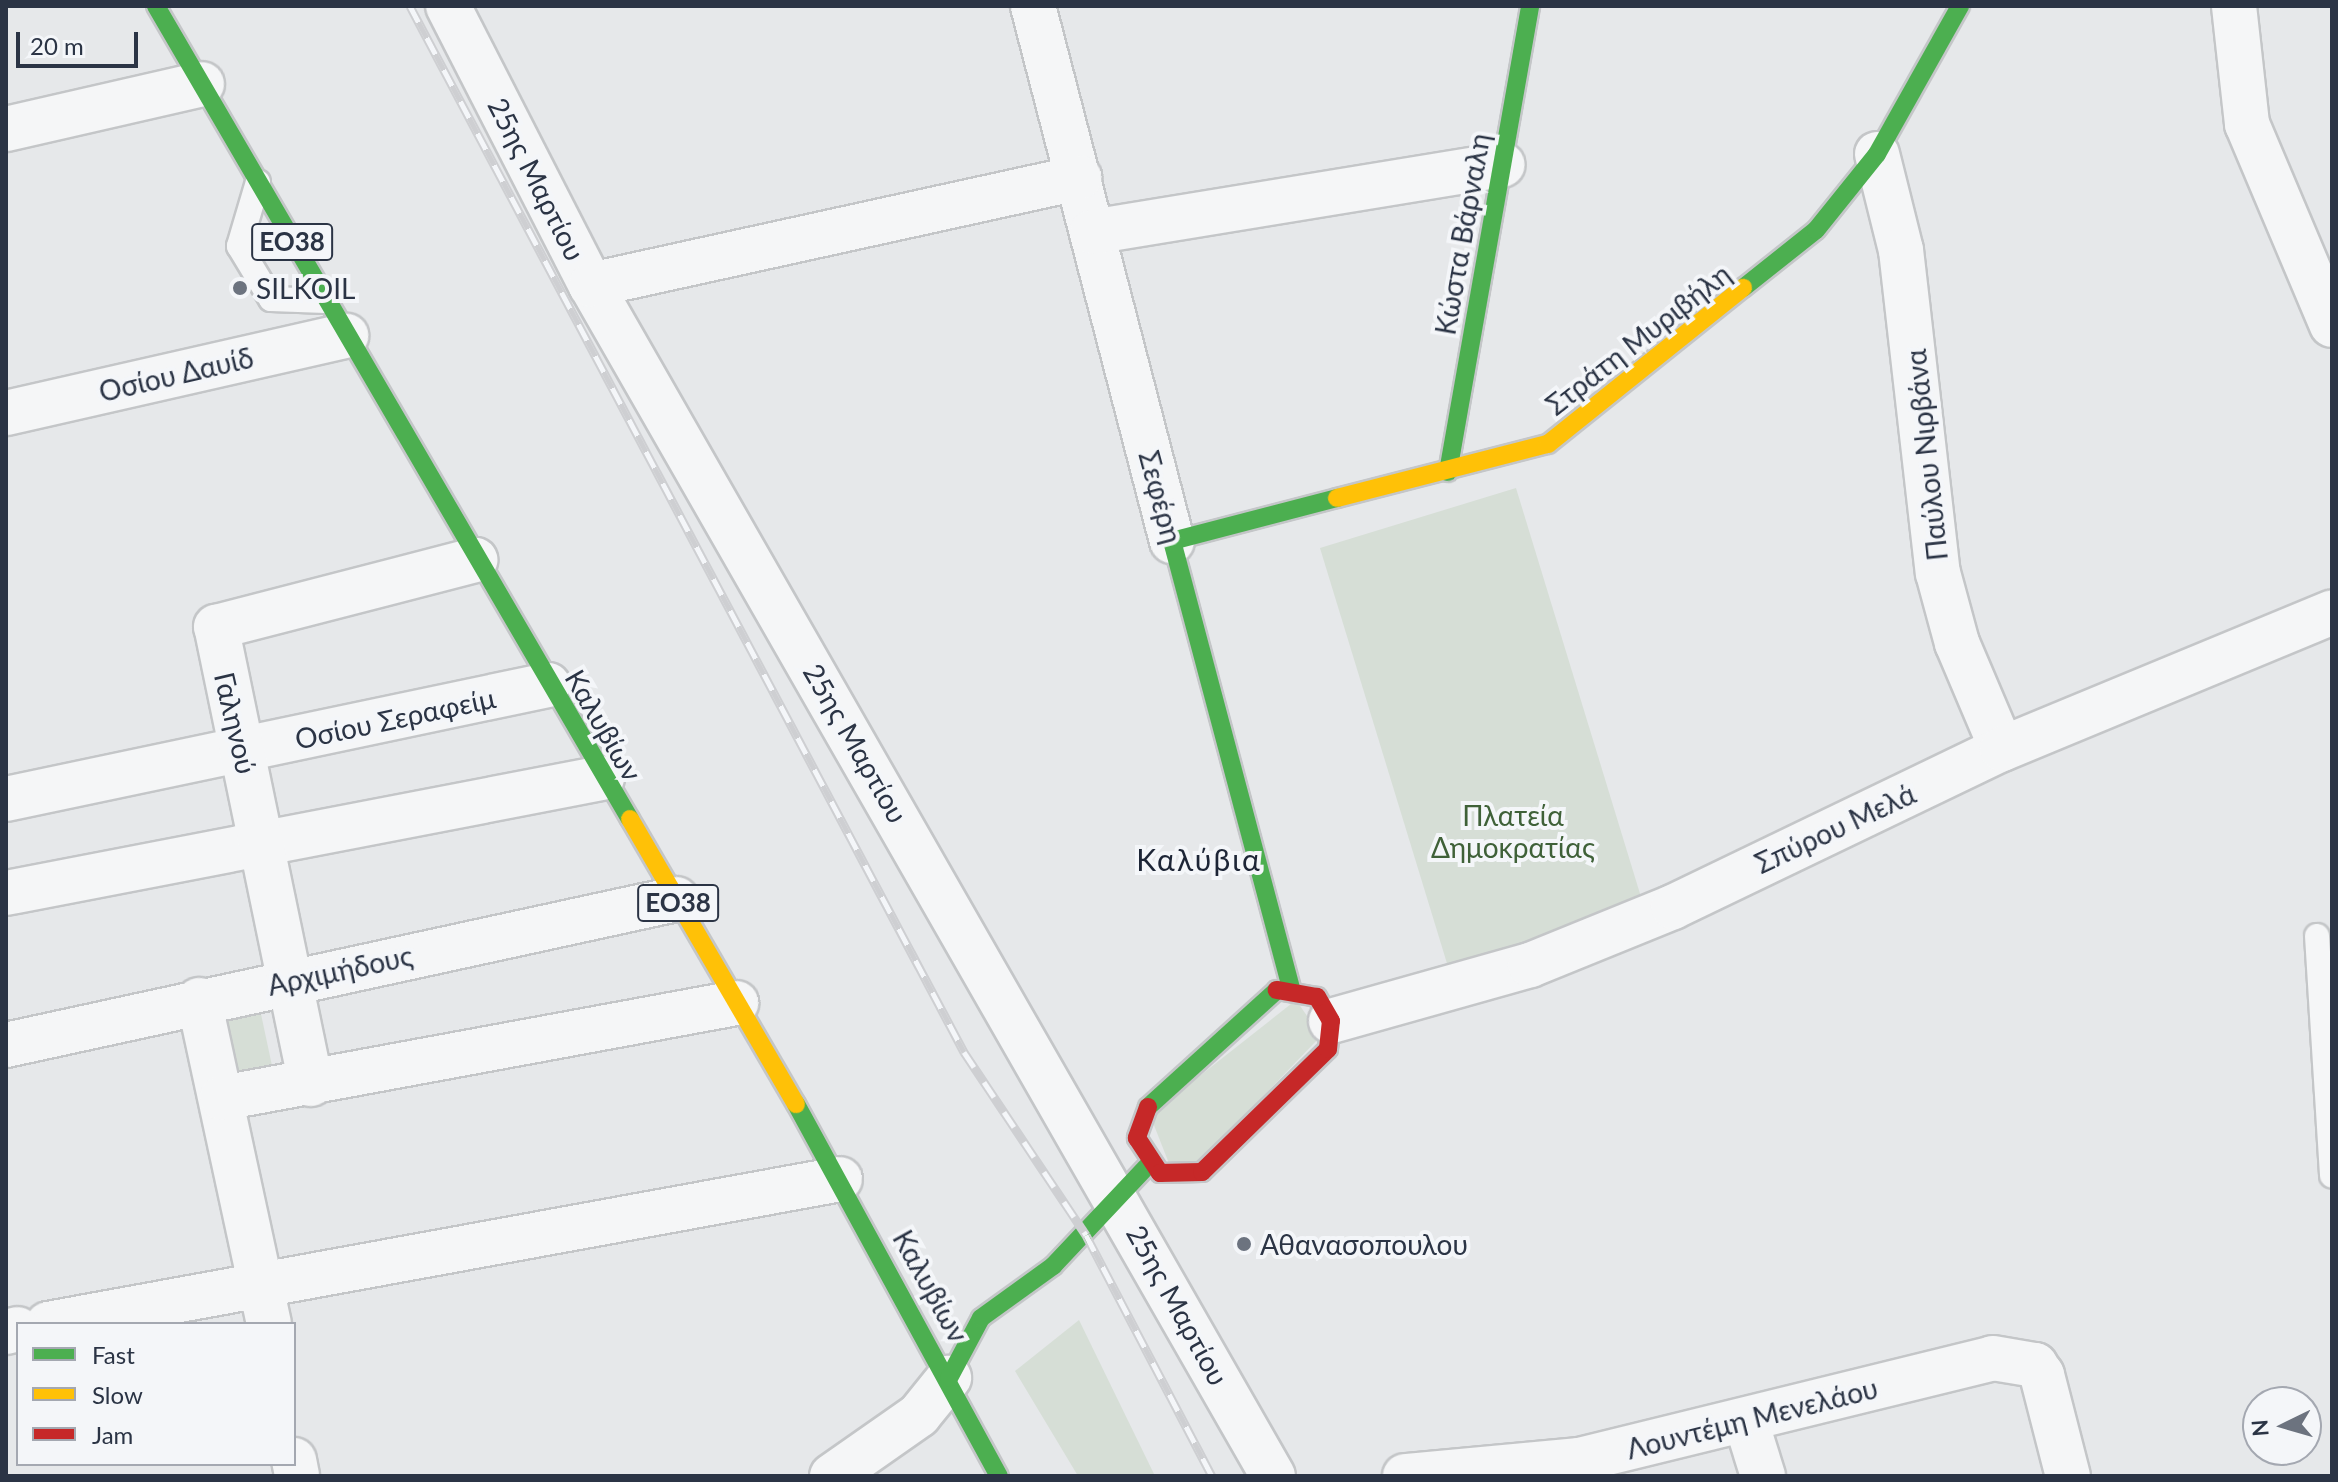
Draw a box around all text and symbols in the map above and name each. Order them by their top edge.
scale bar [20,16,142,66]
text: 20 m [30,31,84,60]
street label: 25ης Μαρτίου [482,92,592,266]
street label: Κώστα Βάρναλη [1428,131,1496,337]
road number: ΕΟ38 [250,220,334,264]
street label: Στράτη Μυριβήλη [1539,256,1737,422]
place label: SILKOIL [256,271,355,305]
marker: SILKOIL [231,279,249,297]
street label: Οσίου Δαυίδ [95,340,257,408]
street label: Παύλου Νιρβάνα [1898,348,1954,562]
street label: Σεφέρη [1133,447,1189,547]
street label: 25ης Μαρτίου [797,658,915,828]
street label: Καλυβίων [559,663,649,787]
street label: Γαληνού [208,669,264,777]
street label: Οσίου Σεραφείμ [292,680,498,756]
street label: Σπύρου Μελά [1749,776,1921,880]
park label: Πλατεία Δημοκρατίας [1431,798,1595,864]
district label: Καλύβια [1136,841,1262,877]
road number: ΕΟ38 [636,881,720,925]
street label: Αρχιμήδους [264,938,416,1002]
street label: 25ης Μαρτίου [1120,1219,1236,1391]
street label: Καλυβίων [886,1224,976,1348]
place label: Αθανασοπουλου [1260,1227,1468,1261]
marker: Αθανασοπουλου [1235,1235,1253,1253]
legend [16,1322,296,1466]
text: Fast [92,1340,135,1369]
street label: Λουντέμη Μενελάου [1623,1371,1881,1465]
text: Slow [92,1380,143,1409]
north arrow [2242,1386,2322,1466]
text: N [2245,1418,2274,1438]
text: Jam [92,1420,133,1449]

